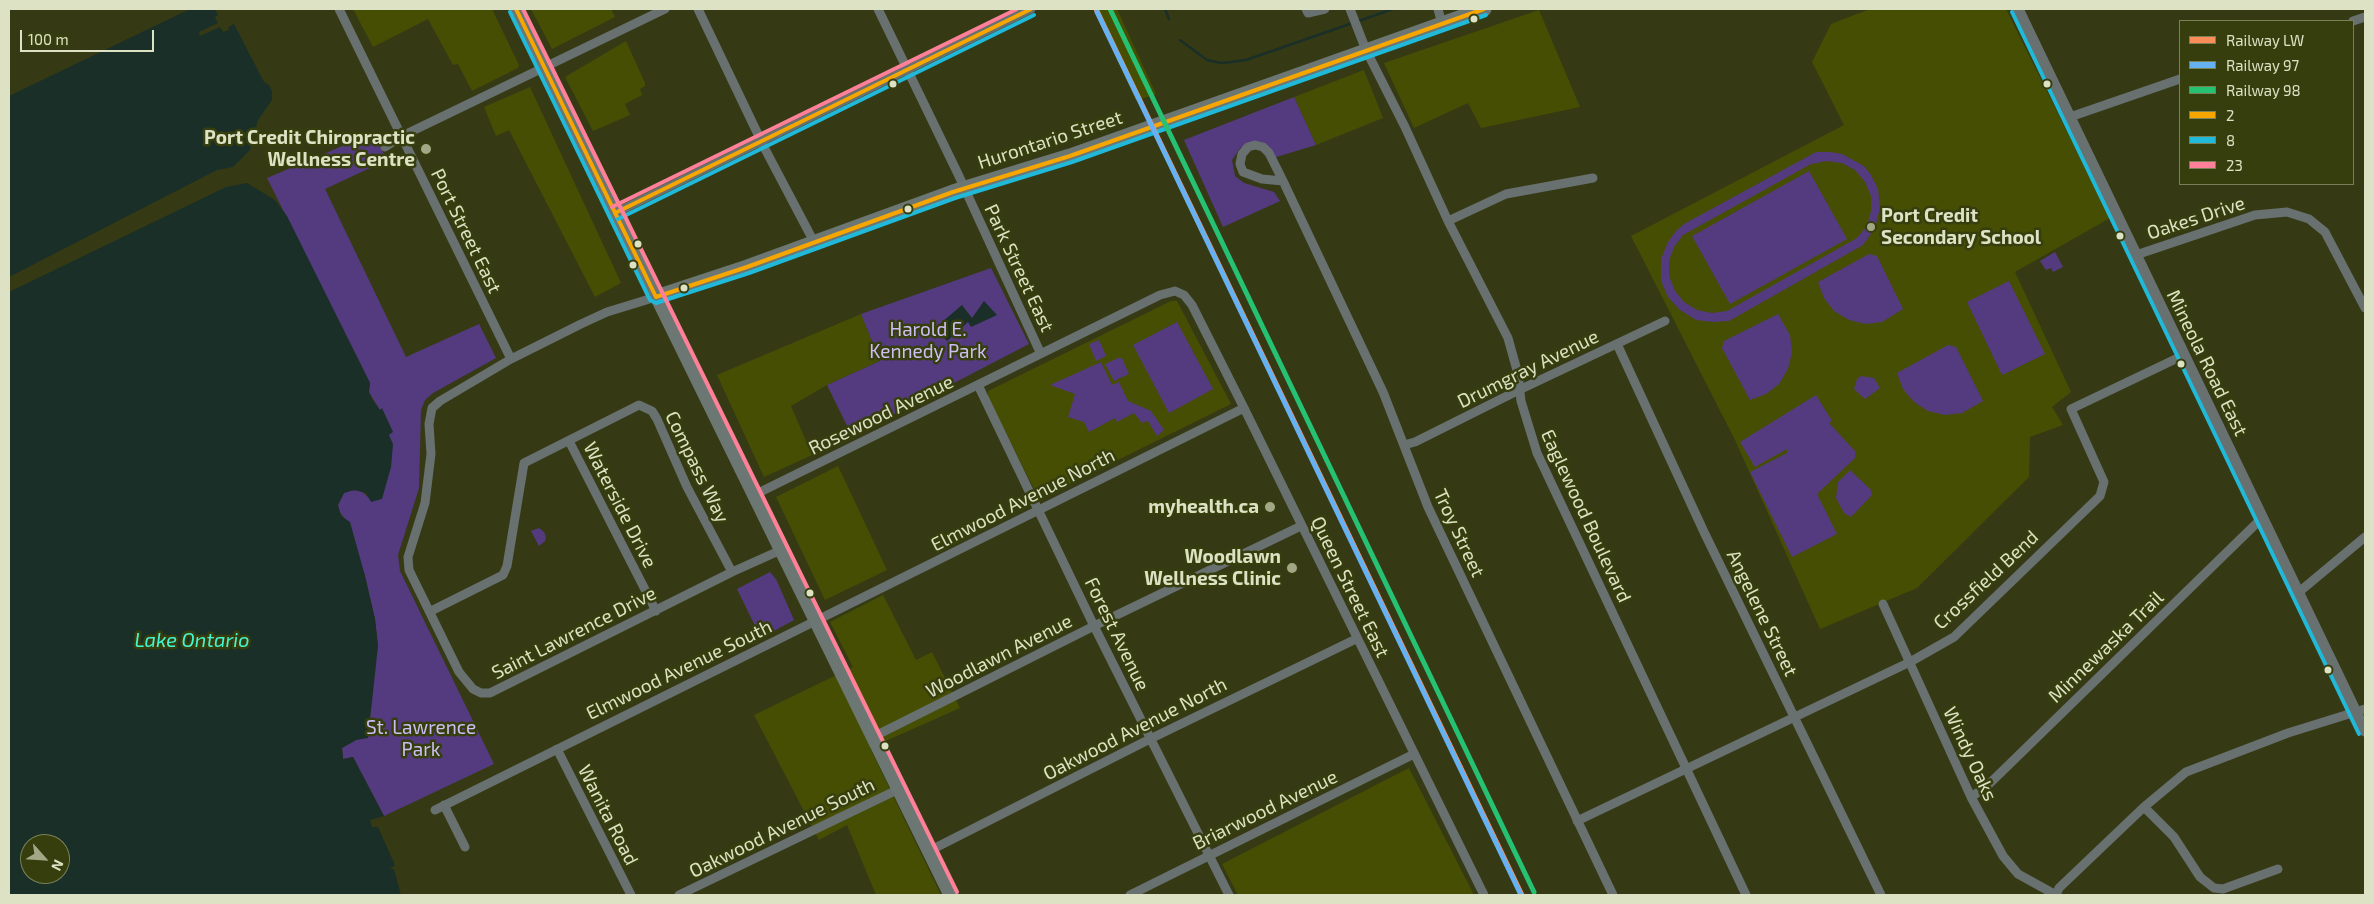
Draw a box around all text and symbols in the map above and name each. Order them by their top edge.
unlabelled marker [1469,14,1479,24]
scale bar [22,20,156,52]
legend [2179,20,2354,185]
text: 100 m [28,30,69,48]
text: Railway LW [2226,31,2304,49]
text: Railway 97 [2226,56,2299,74]
unlabelled marker [888,79,898,89]
unlabelled marker [2042,79,2052,89]
text: Railway 98 [2226,81,2301,99]
street label: Hurontario Street [975,106,1125,174]
text: 2 [2226,106,2234,124]
place label: Port Credit Chiropractic Wellness Centre [204,127,415,171]
text: 8 [2226,131,2235,149]
marker: Port Credit Chiropractic Wellness Centre [419,142,433,156]
text: 23 [2226,156,2243,174]
street label: Port Street East [426,165,506,297]
street label: Oakes Drive [2144,191,2248,245]
street label: Park Street East [979,201,1059,335]
unlabelled marker [903,204,913,214]
place label: Port Credit Secondary School [1881,205,2041,249]
marker: Port Credit Secondary School [1865,221,1877,233]
unlabelled marker [2115,231,2125,241]
unlabelled marker [633,239,643,249]
unlabelled marker [628,260,638,270]
unlabelled marker [679,283,689,293]
street label: Mineola Road East [2162,286,2252,440]
park label: Harold E. Kennedy Park [869,319,987,363]
street label: Drumgray Avenue [1454,325,1602,413]
unlabelled marker [2176,359,2186,369]
street label: Rosewood Avenue [805,370,957,460]
street label: Compass Way [660,407,734,527]
street label: Eaglewood Boulevard [1536,426,1636,606]
street label: Waterside Drive [579,438,661,572]
street label: Elmwood Avenue North [927,444,1119,556]
street label: Troy Street [1429,485,1489,581]
place label: myhealth.ca [1148,496,1259,518]
marker: myhealth.ca [1263,500,1277,514]
street label: Queen Street East [1306,513,1394,661]
street label: Crossfield Bend [1929,526,2043,634]
place label: Woodlawn Wellness Clinic [1144,546,1281,590]
street label: Angelene Street [1722,546,1802,680]
marker: Woodlawn Wellness Clinic [1285,561,1299,575]
street label: Forest Avenue [1080,574,1154,694]
street label: Saint Lawrence Drive [488,582,660,684]
street label: Minnewaska Trail [2044,586,2168,708]
unlabelled marker [805,588,815,598]
street label: Woodlawn Avenue [922,609,1076,703]
street label: Elmwood Avenue South [582,615,776,725]
water label: Lake Ontario [134,628,250,652]
unlabelled marker [2323,665,2333,675]
street label: Oakwood Avenue North [1039,673,1231,785]
street label: Windy Oaks [1938,703,2002,805]
park label: St. Lawrence Park [366,717,476,761]
unlabelled marker [880,741,890,751]
street label: Wanita Road [573,761,643,869]
street label: Briarwood Avenue [1189,765,1341,855]
street label: Oakwood Avenue South [686,773,878,883]
north arrow [20,834,70,884]
text: N [48,857,68,874]

